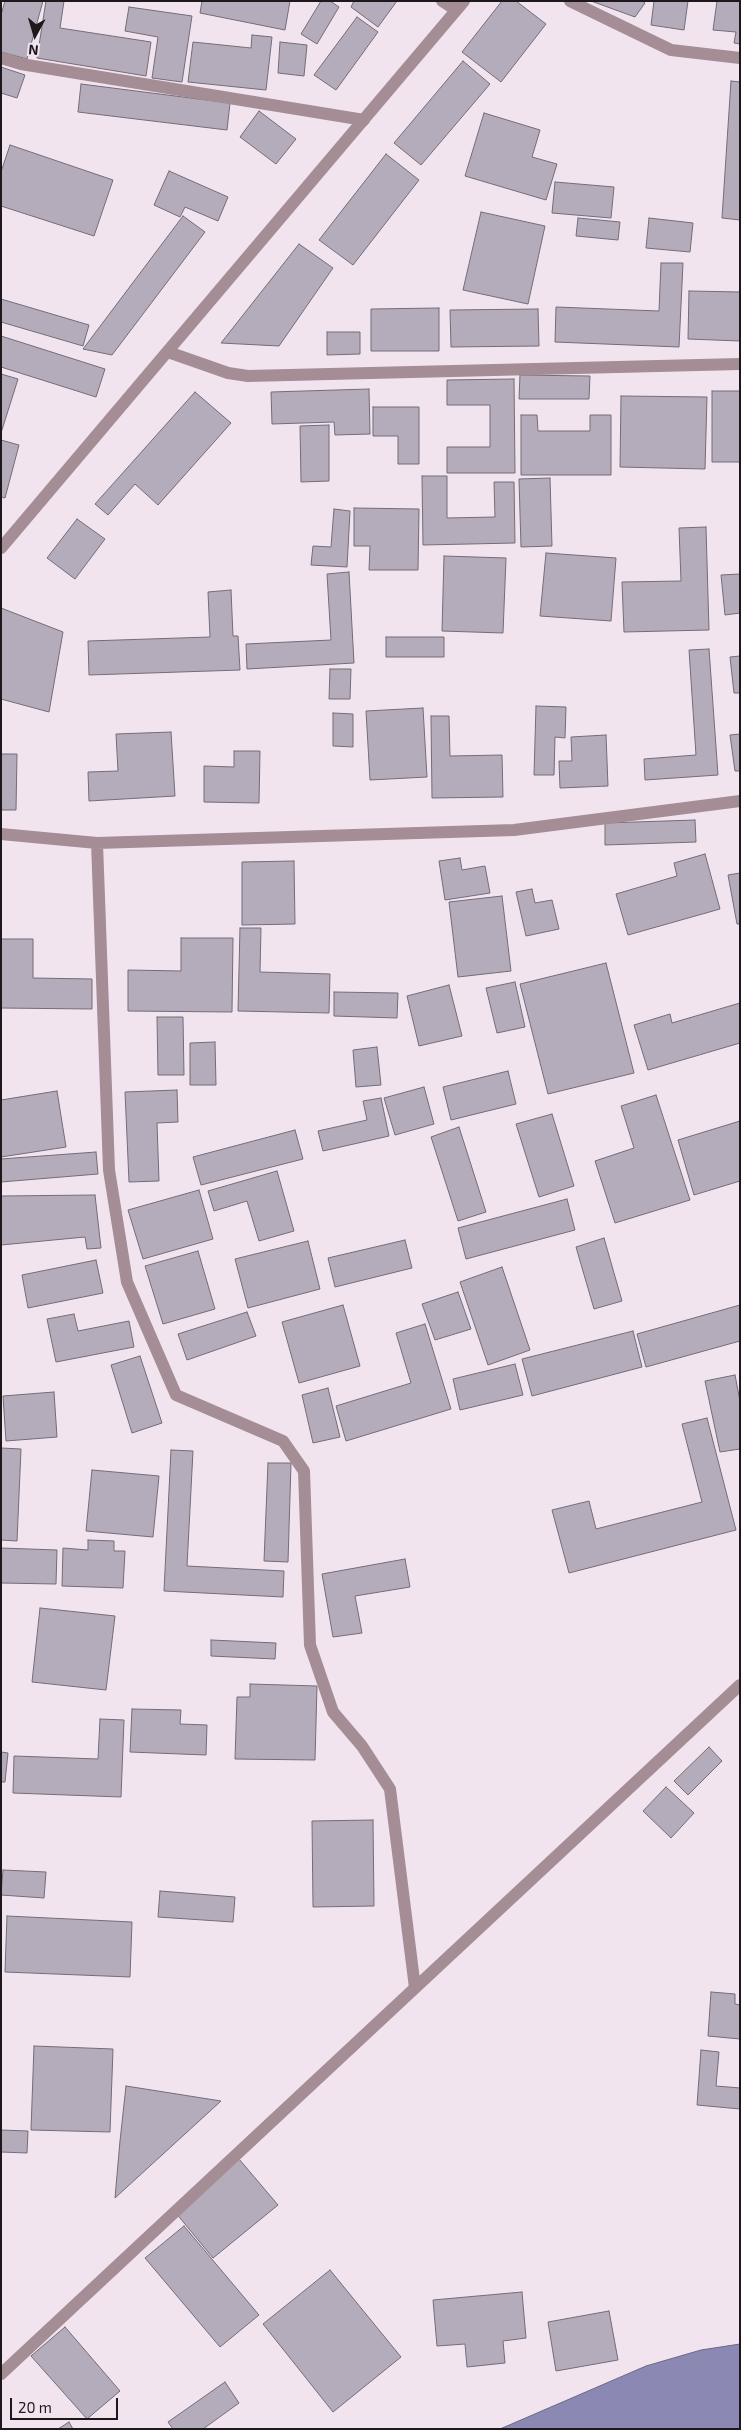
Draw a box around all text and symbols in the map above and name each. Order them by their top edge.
north arrow [10,10,60,60]
text: N [27,41,39,59]
scale bar [12,2388,120,2420]
text: 20 m [18,2398,52,2416]

